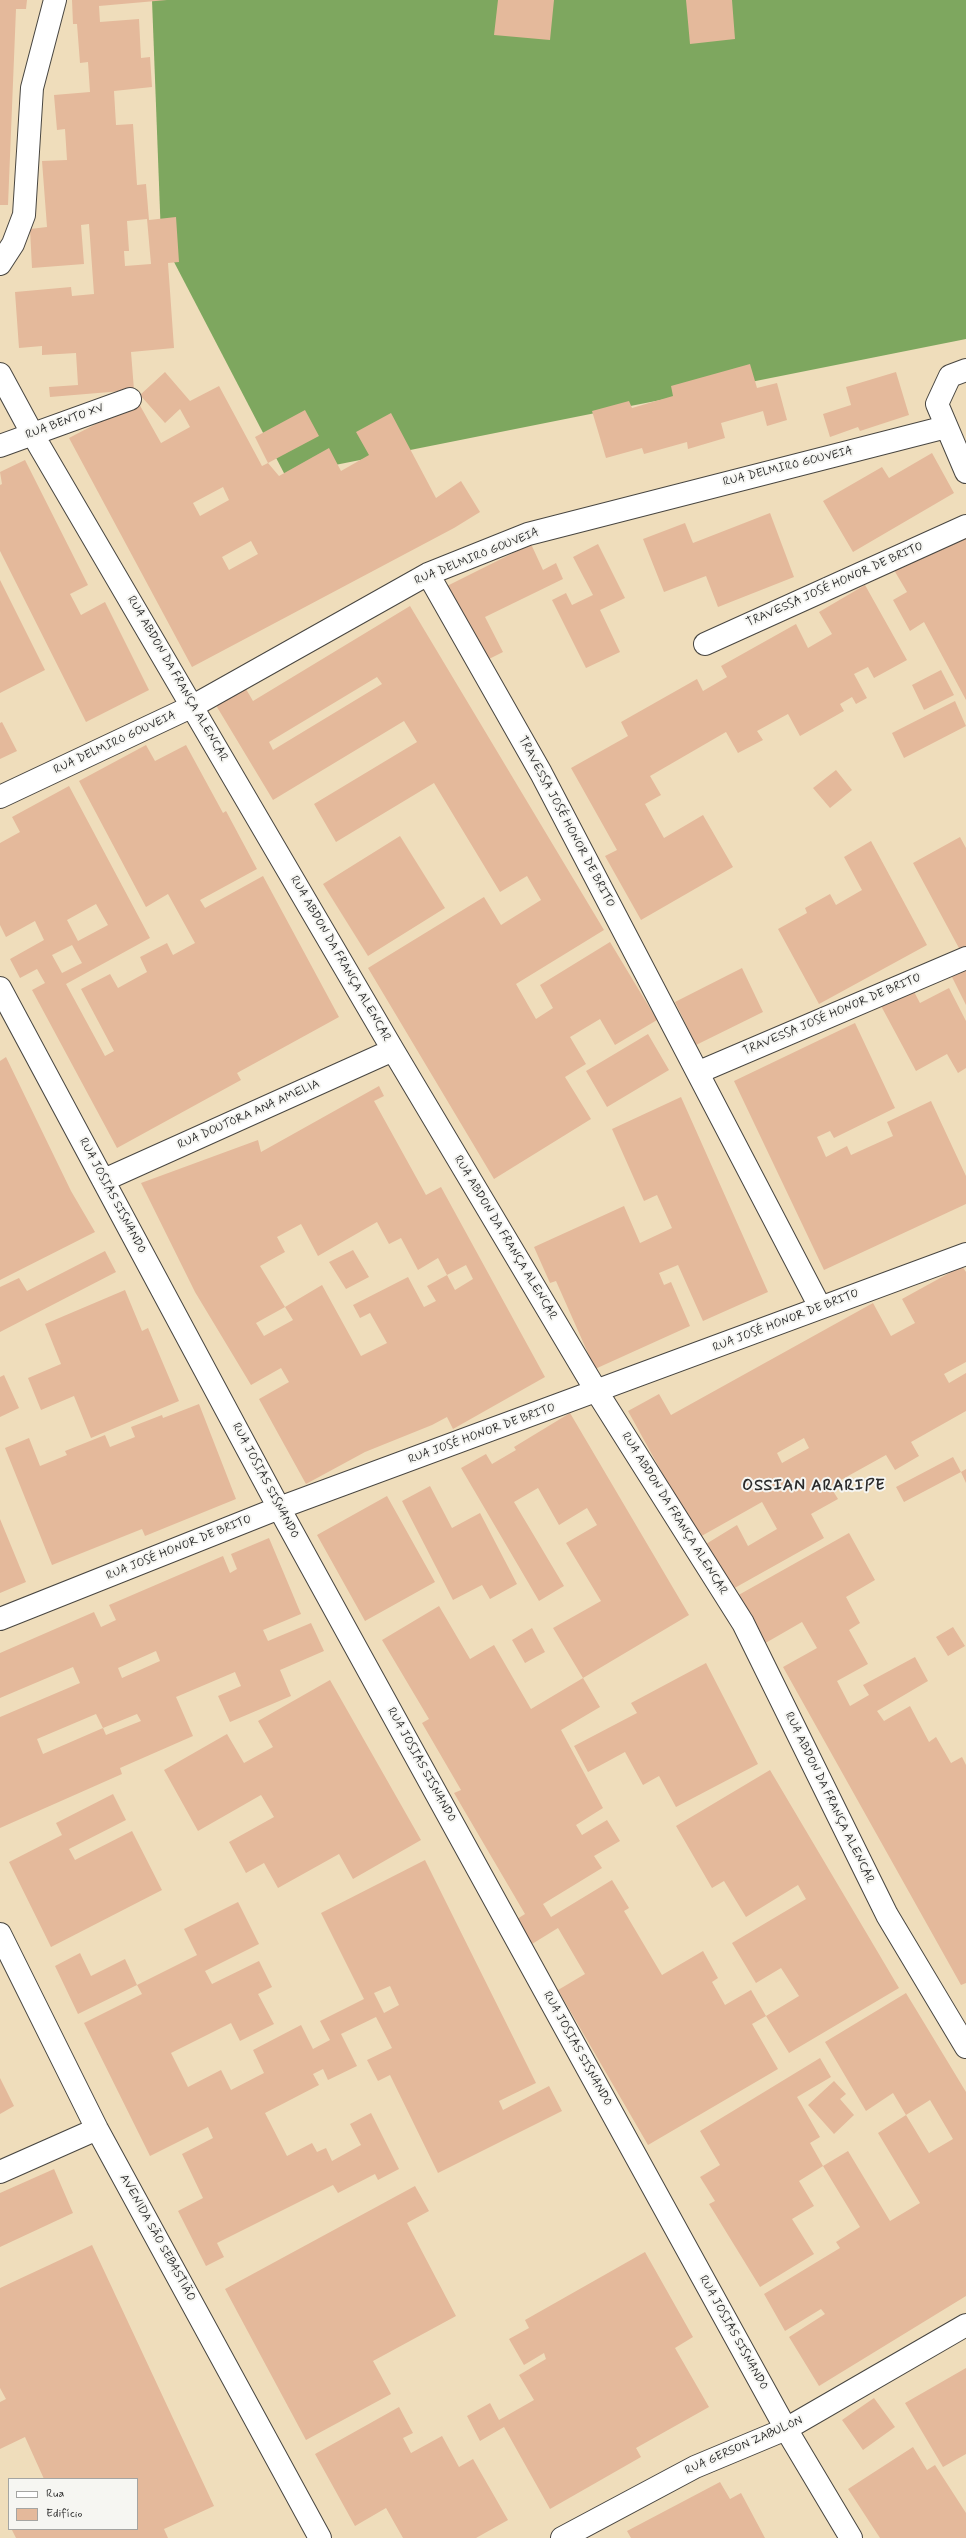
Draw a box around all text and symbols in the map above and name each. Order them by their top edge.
street label: RUA BENTO XV [24,401,106,443]
street label: RUA DELMIRO GOUVEIA [722,444,854,490]
street label: RUA DELMIRO GOUVEIA [413,525,541,589]
street label: TRAVESSA JOSÉ HONOR DE BRITO [744,539,926,631]
street label: RUA ABDON DA FRANÇA ALENCAR [124,594,230,764]
street label: RUA DELMIRO GOUVEIA [52,708,178,778]
street label: TRAVESSA JOSÉ HONOR DE BRITO [515,734,617,910]
street label: RUA ABDON DA FRANÇA ALENCAR [287,874,393,1044]
street label: TRAVESSA JOSÉ HONOR DE BRITO [741,971,923,1059]
street label: RUA DOUTORA ANA AMELIA [176,1077,322,1153]
street label: RUA JOSIAS SISNANDO [75,1136,149,1256]
street label: RUA ABDON DA FRANÇA ALENCAR [450,1153,560,1323]
street label: RUA JOSÉ HONOR DE BRITO [711,1286,861,1356]
street label: RUA JOSÉ HONOR DE BRITO [407,1401,557,1467]
street label: RUA JOSIAS SISNANDO [228,1421,302,1541]
street label: RUA ABDON DA FRANÇA ALENCAR [618,1430,730,1598]
district label: OSSIAN ARARIPE [744,1477,884,1497]
street label: RUA JOSÉ HONOR DE BRITO [104,1512,254,1584]
street label: RUA JOSIAS SISNANDO [384,1705,458,1825]
street label: RUA ABDON DA FRANÇA ALENCAR [781,1710,877,1886]
street label: RUA JOSIAS SISNANDO [540,1989,614,2109]
street label: AVENIDA SÃO SEBASTIÃO [116,2172,198,2304]
street label: RUA JOSIAS SISNANDO [696,2273,770,2393]
street label: RUA GERSON ZABULON [683,2414,805,2478]
legend [8,2478,138,2530]
text: Rua [46,2486,64,2502]
text: Edifício [46,2506,82,2522]

